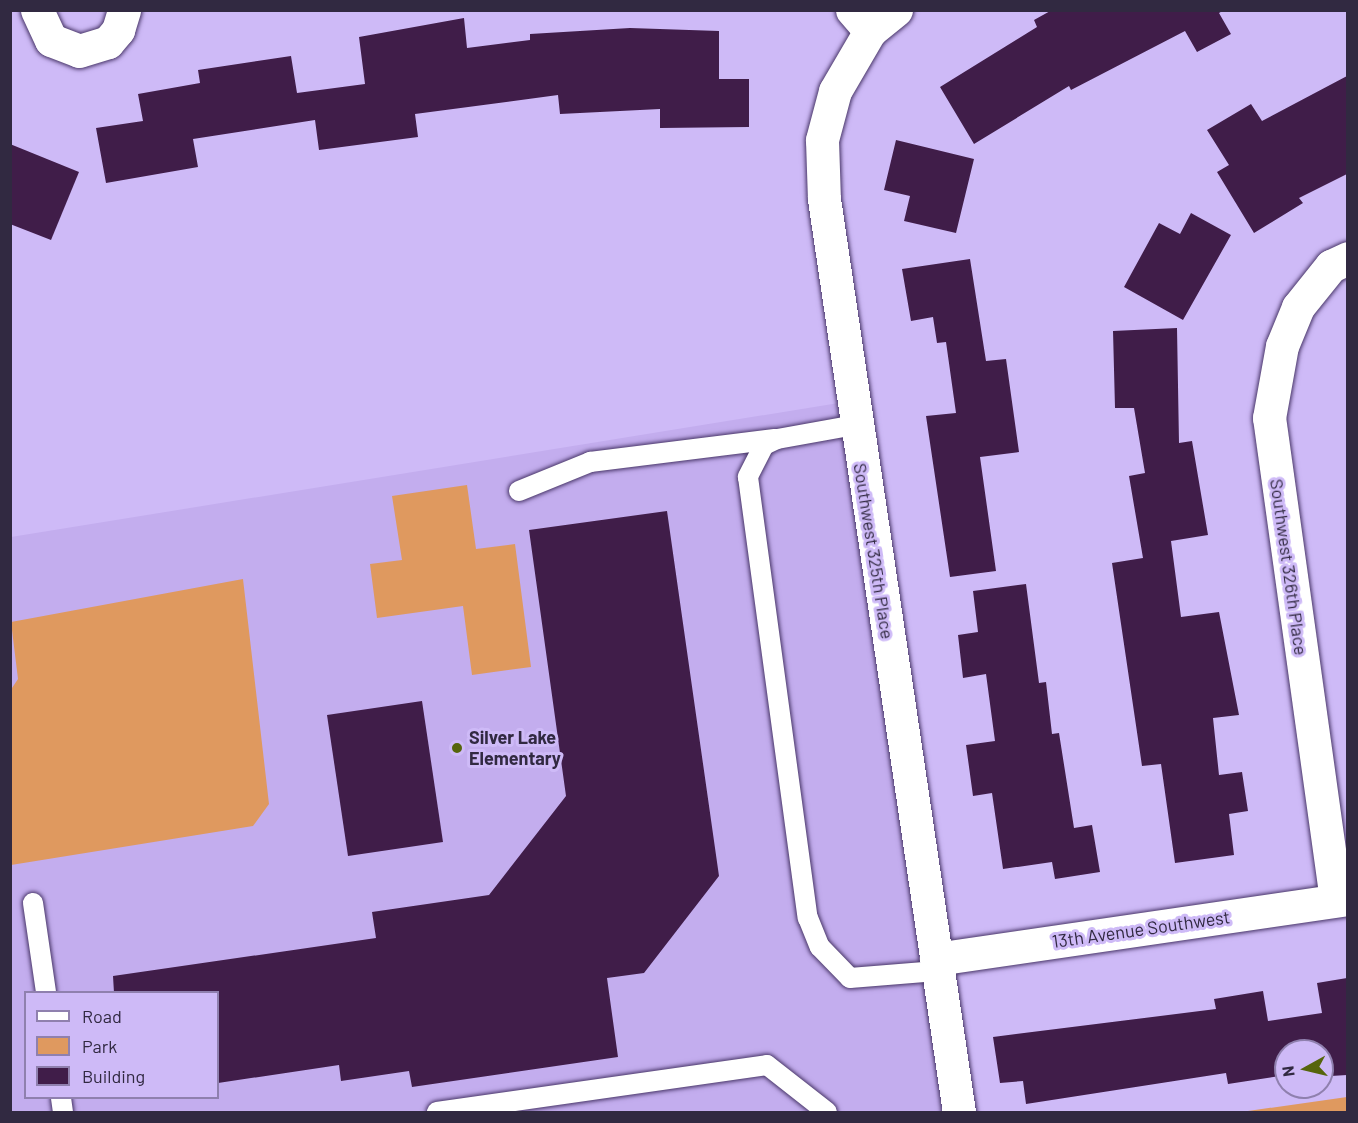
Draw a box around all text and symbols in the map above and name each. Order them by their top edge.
street label: Southwest 325th Place [849,461,899,641]
street label: Southwest 326th Place [1266,477,1312,657]
place label: Silver Lake Elementary [469,727,561,770]
marker: Silver Lake Elementary [450,741,464,755]
street label: 13th Avenue Southwest [1051,906,1231,952]
legend [24,991,219,1099]
text: Road [82,1005,122,1027]
text: Park [82,1035,117,1057]
north arrow [1274,1039,1334,1099]
text: Building [82,1065,145,1087]
text: N [1278,1065,1298,1078]

